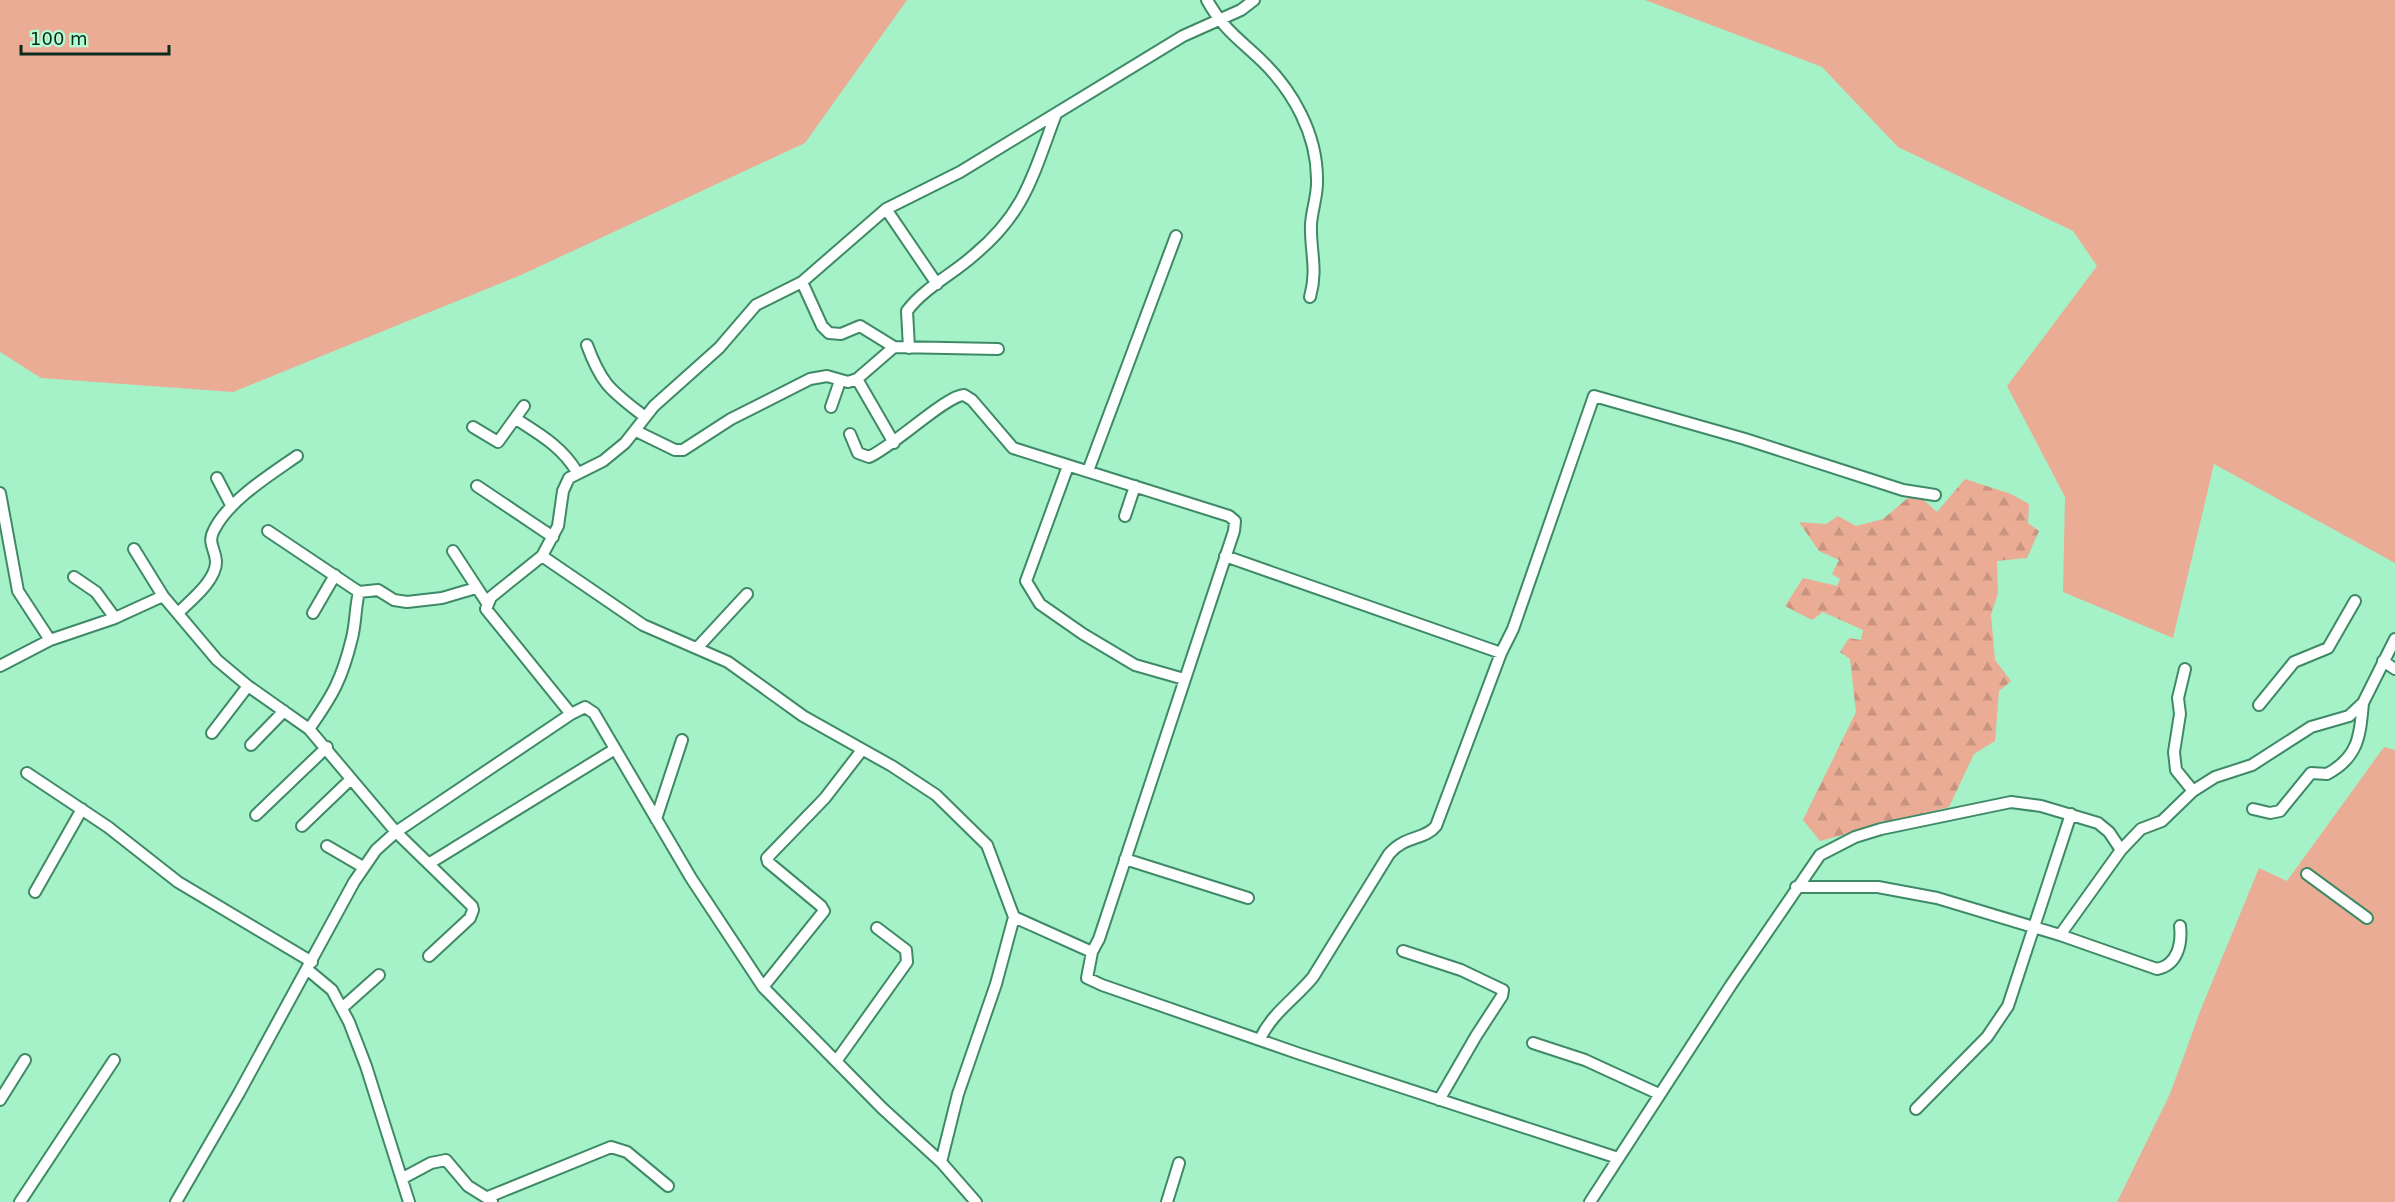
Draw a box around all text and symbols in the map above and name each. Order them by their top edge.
scale bar [21,18,170,56]
text: 100 m [30,28,88,49]

